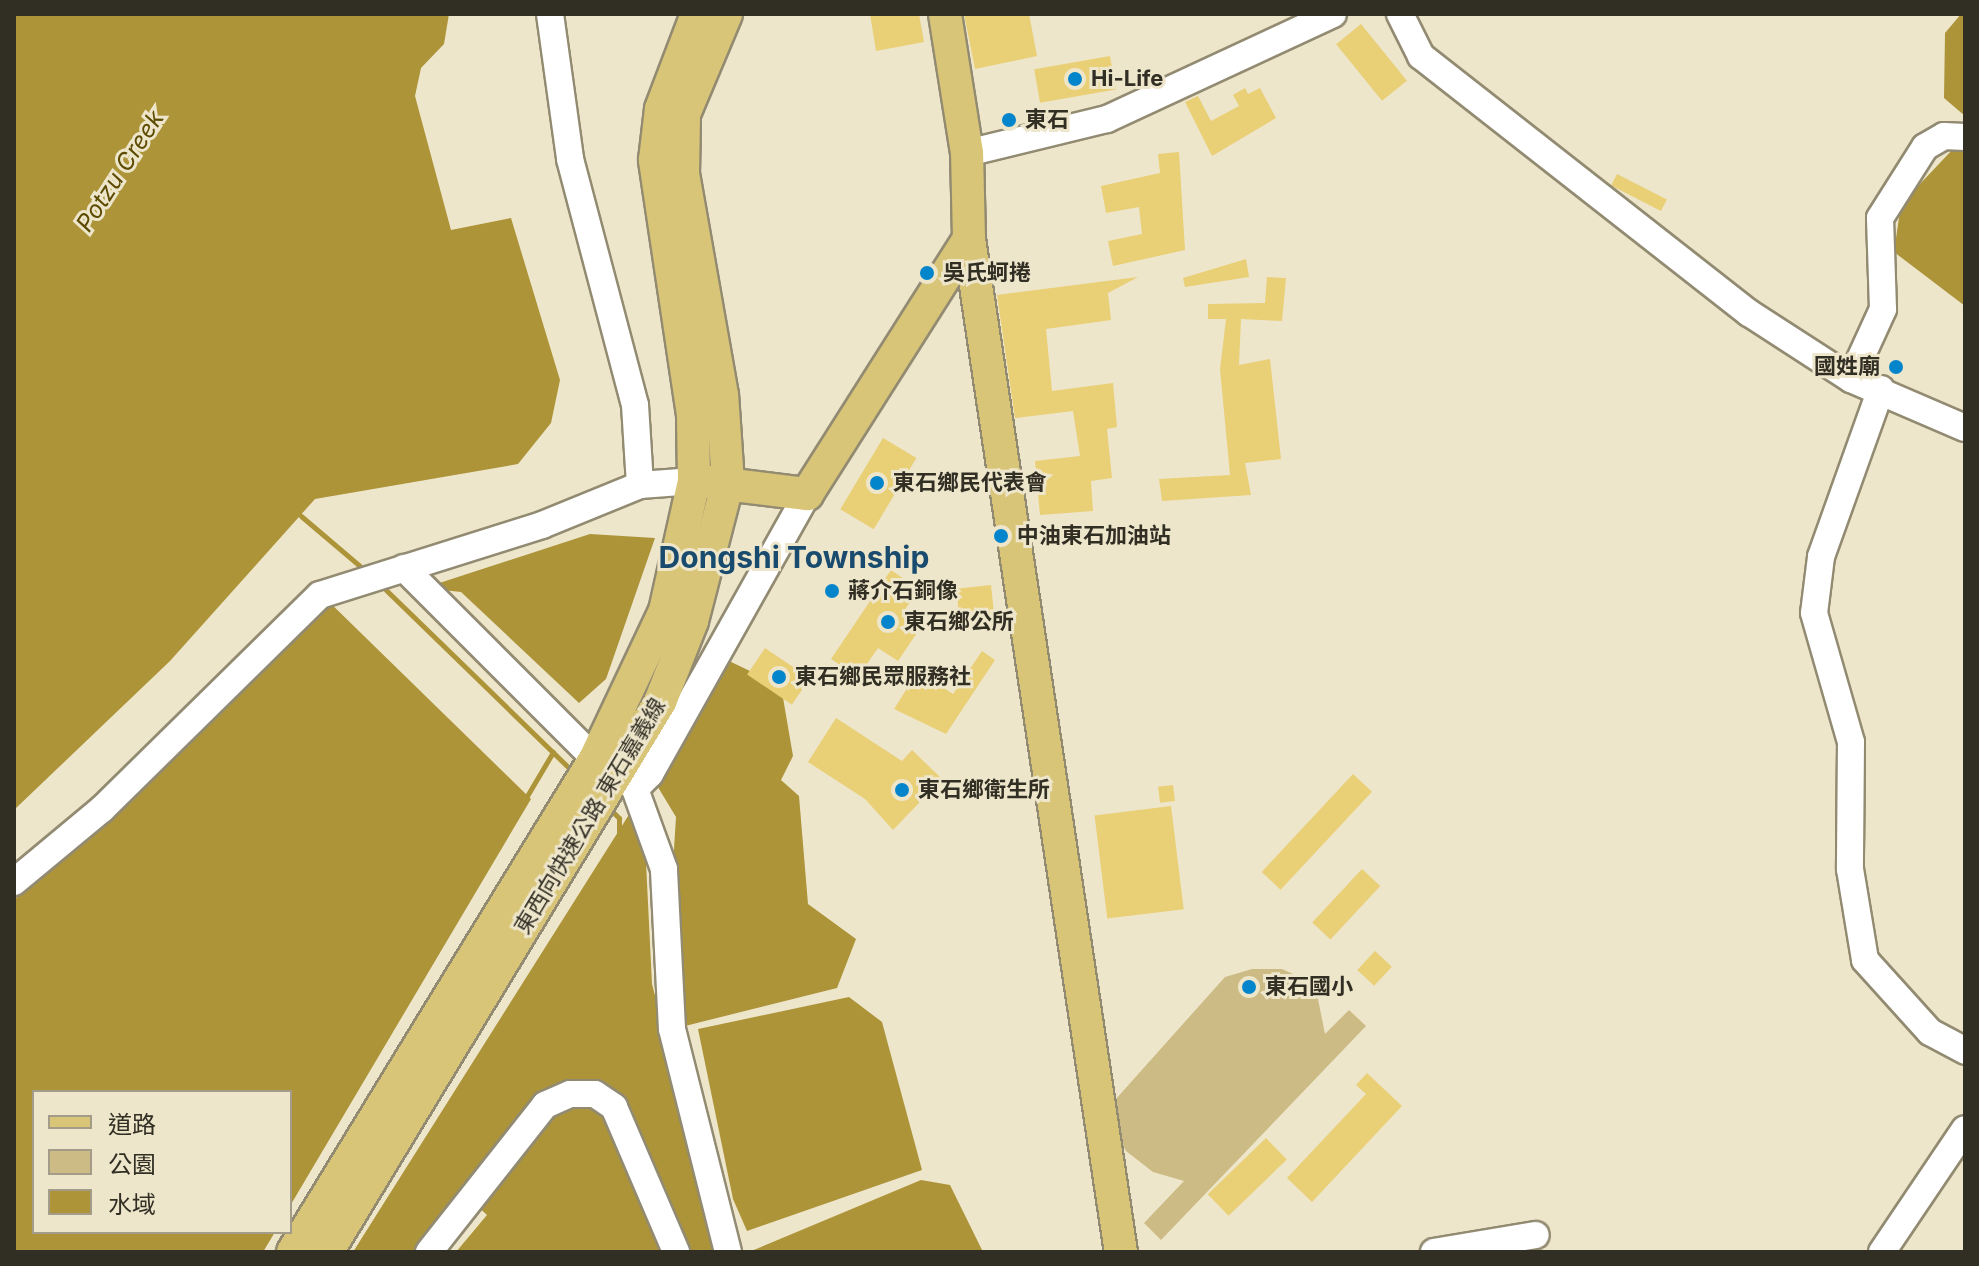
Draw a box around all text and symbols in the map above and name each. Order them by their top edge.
place label: Hi-Life [1091,66,1163,92]
marker: Hi-Life [1066,70,1084,88]
water label: Potzu Creek [70,105,170,237]
place label: 東石 [1025,107,1069,133]
marker: 東石 [1000,111,1018,129]
place label: 吳氏蚵捲 [943,260,1031,286]
marker: 吳氏蚵捲 [918,264,936,282]
place label: 國姓廟 [1814,354,1880,380]
marker: 國姓廟 [1887,358,1905,376]
place label: 東石鄉民代表會 [893,470,1047,496]
marker: 東石鄉民代表會 [868,474,886,492]
place label: 中油東石加油站 [1017,523,1171,549]
marker: 中油東石加油站 [992,527,1010,545]
district label: Dongshi Township [659,539,929,575]
place label: 蔣介石銅像 [848,578,958,604]
marker: 蔣介石銅像 [823,582,841,600]
place label: 東石鄉公所 [904,609,1014,635]
marker: 東石鄉公所 [879,613,897,631]
place label: 東石鄉民眾服務社 [795,664,971,690]
marker: 東石鄉民眾服務社 [770,668,788,686]
street label: 東西向快速公路 東石嘉義線 [509,693,671,939]
place label: 東石鄉衛生所 [918,777,1050,803]
marker: 東石鄉衛生所 [893,781,911,799]
place label: 東石國小 [1265,974,1353,1000]
marker: 東石國小 [1240,978,1258,996]
legend [32,1090,292,1234]
text: 道路 [108,1110,156,1139]
text: 公園 [108,1150,156,1179]
text: 水域 [108,1190,156,1219]

